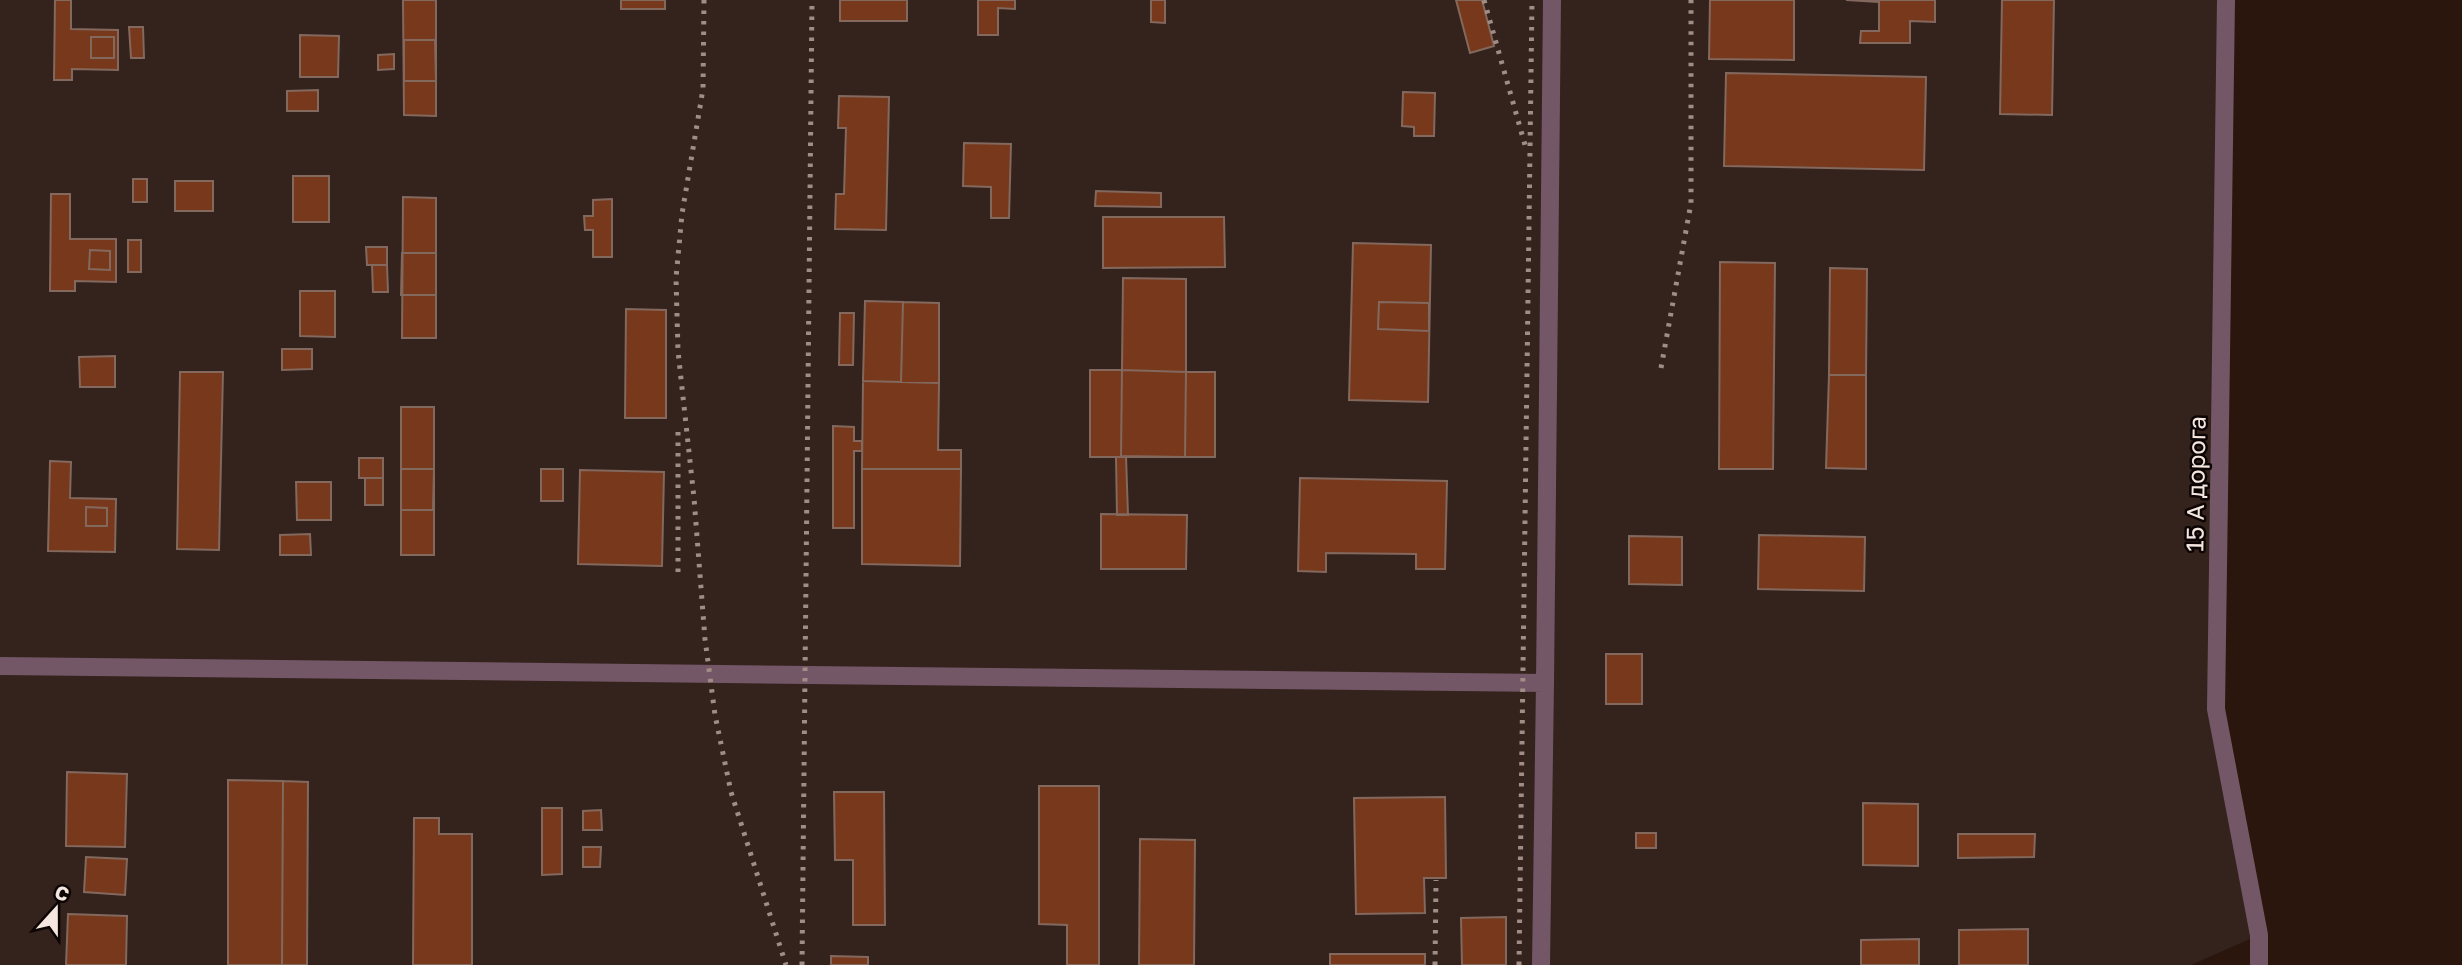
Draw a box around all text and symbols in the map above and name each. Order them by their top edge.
street label: 15 А дорога [2179,416,2211,552]
north arrow [21,874,91,944]
text: С [52,880,73,906]

